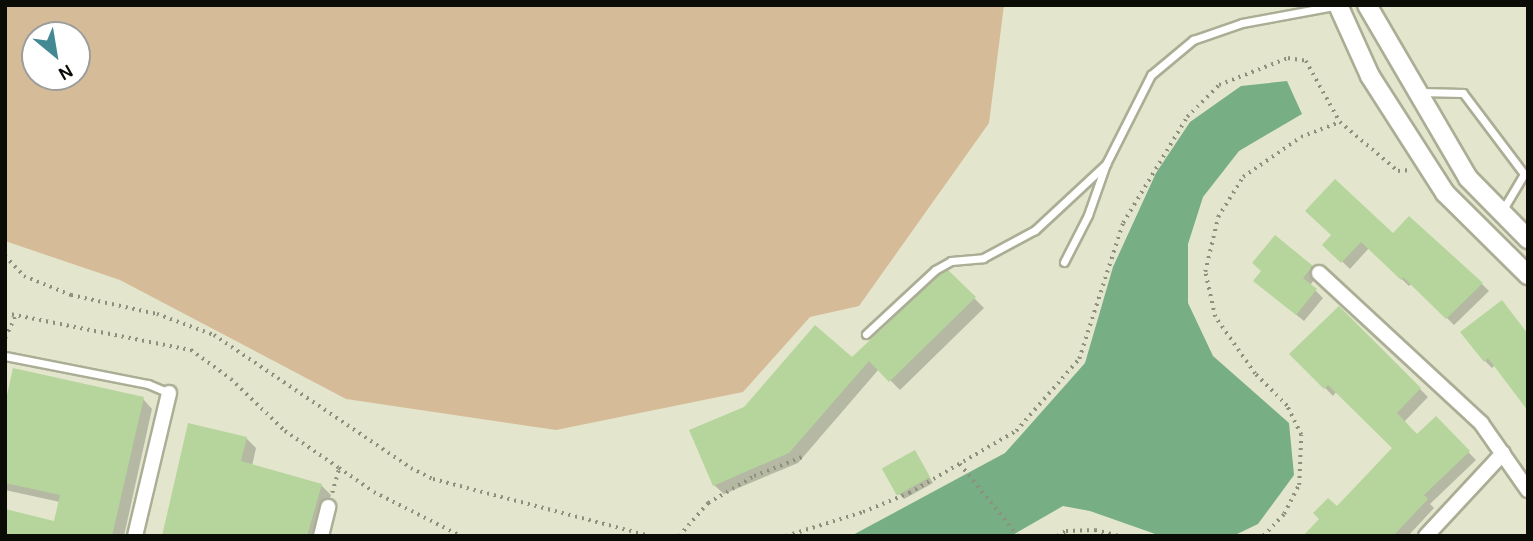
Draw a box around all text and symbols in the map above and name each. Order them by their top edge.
north arrow [21,21,91,91]
text: N [54,60,77,85]

